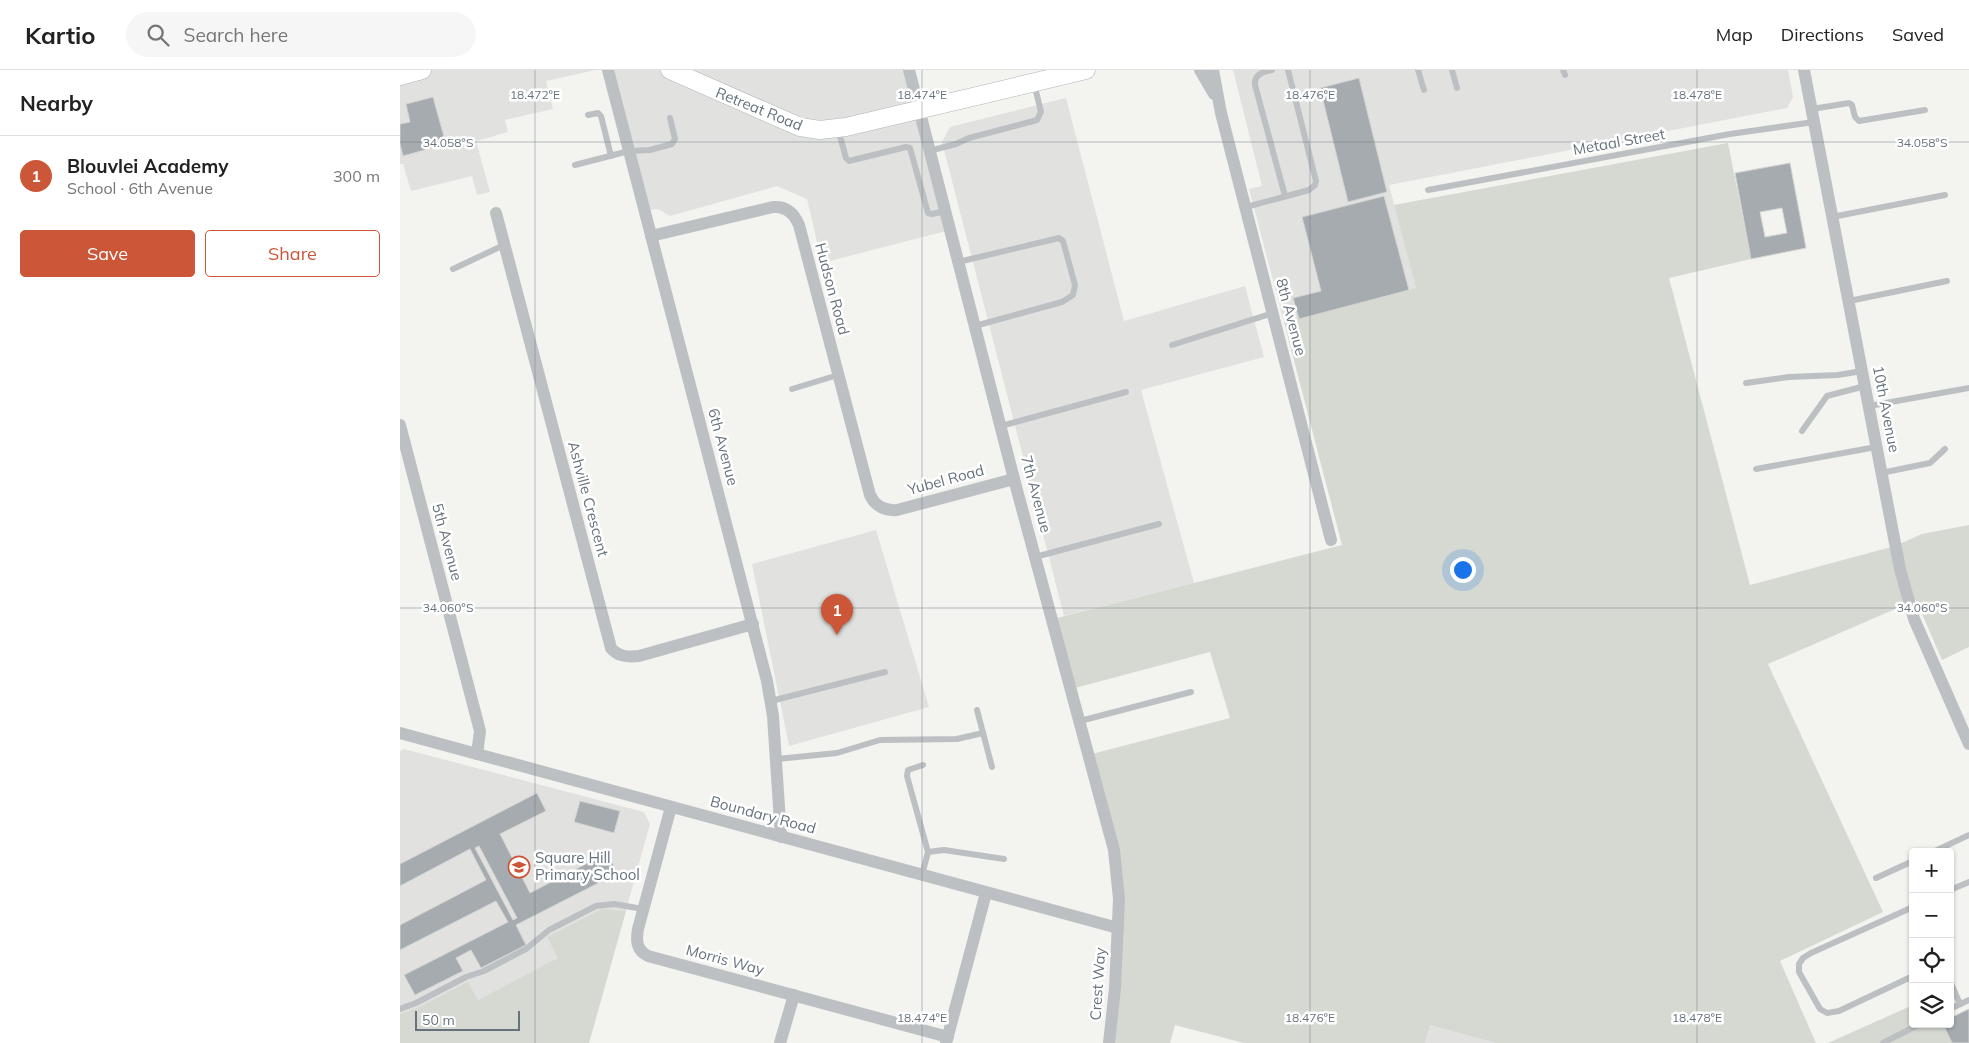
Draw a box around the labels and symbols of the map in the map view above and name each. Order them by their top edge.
street label: Retreat Road [713,82,805,135]
text: 18.472°E [510,87,560,102]
text: 18.474°E [897,87,947,102]
text: 18.476°E [1285,87,1335,102]
text: 18.478°E [1672,87,1722,102]
street label: Metaal Street [1571,124,1666,159]
text: 34.058°S [423,135,473,150]
text: 34.058°S [1897,135,1947,150]
street label: Hudson Road [811,241,854,337]
street label: 8th Avenue [1272,276,1311,358]
street label: 10th Avenue [1869,364,1904,454]
street label: 6th Avenue [704,406,743,488]
street label: Ashville Crescent [564,439,613,559]
street label: 7th Avenue [1017,453,1056,535]
street label: Yubel Road [905,460,986,499]
street label: 5th Avenue [428,501,467,583]
your location [1450,557,1476,583]
pin: 1 [821,594,853,635]
text: 34.060°S [423,600,473,615]
text: 34.060°S [1897,600,1947,615]
street label: Boundary Road [708,791,818,838]
place label: Square Hill Primary School [535,848,640,884]
school or university icon: Square Hill Primary School [507,855,531,879]
street label: Morris Way [684,940,766,979]
street label: Crest Way [1085,947,1110,1021]
scale bar [415,1008,520,1031]
text: 18.474°E [897,1010,947,1025]
text: 18.476°E [1285,1010,1335,1025]
text: 18.478°E [1672,1010,1722,1025]

